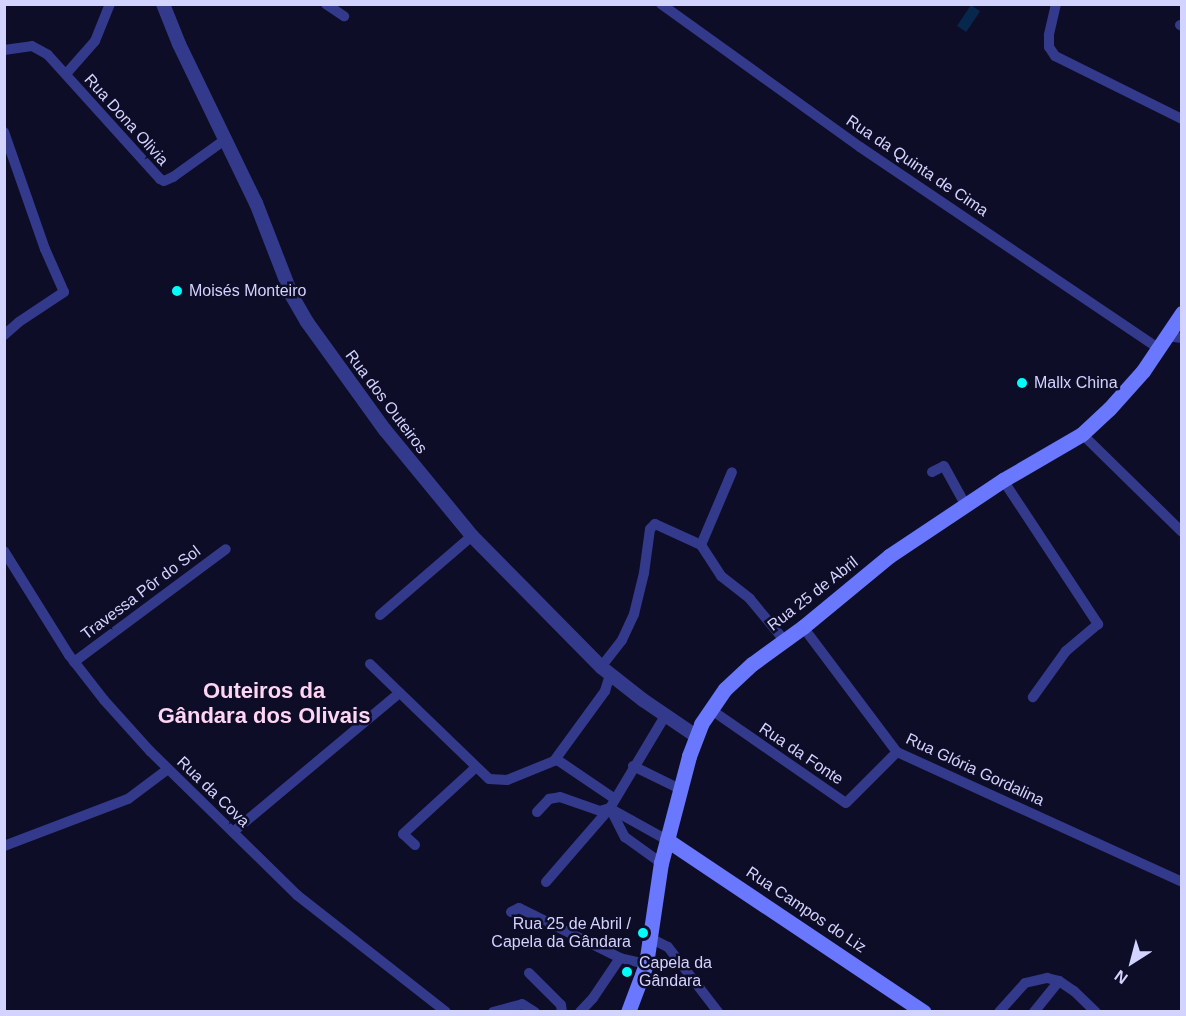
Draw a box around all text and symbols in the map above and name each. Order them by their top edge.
street label: Rua Dona Olivia [80,70,172,170]
street label: Rua da Quinta de Cima [842,111,992,221]
place label: Moisés Monteiro [189,281,306,301]
marker: Moisés Monteiro [170,284,184,298]
street label: Rua dos Outeiros [341,347,431,457]
place label: Mallx China [1034,373,1118,393]
marker: Mallx China [1015,376,1029,390]
street label: Travessa Pôr do Sol [78,542,204,644]
street label: Rua 25 de Abril [764,552,862,636]
district label: Outeiros da Gândara dos Olivais [158,677,370,728]
street label: Rua da Fonte [755,719,847,789]
street label: Rua Glória Gordalina [903,730,1047,810]
street label: Rua da Cova [173,753,253,831]
street label: Rua Campos do Liz [742,863,870,957]
place label: Rua 25 de Abril / Capela da Gândara [491,914,631,952]
marker: Rua 25 de Abril / Capela da Gândara [636,926,650,940]
north arrow [1102,932,1162,992]
place label: Capela da Gândara [639,953,712,991]
marker: Capela da Gândara [620,965,634,979]
text: N [1111,967,1131,987]

